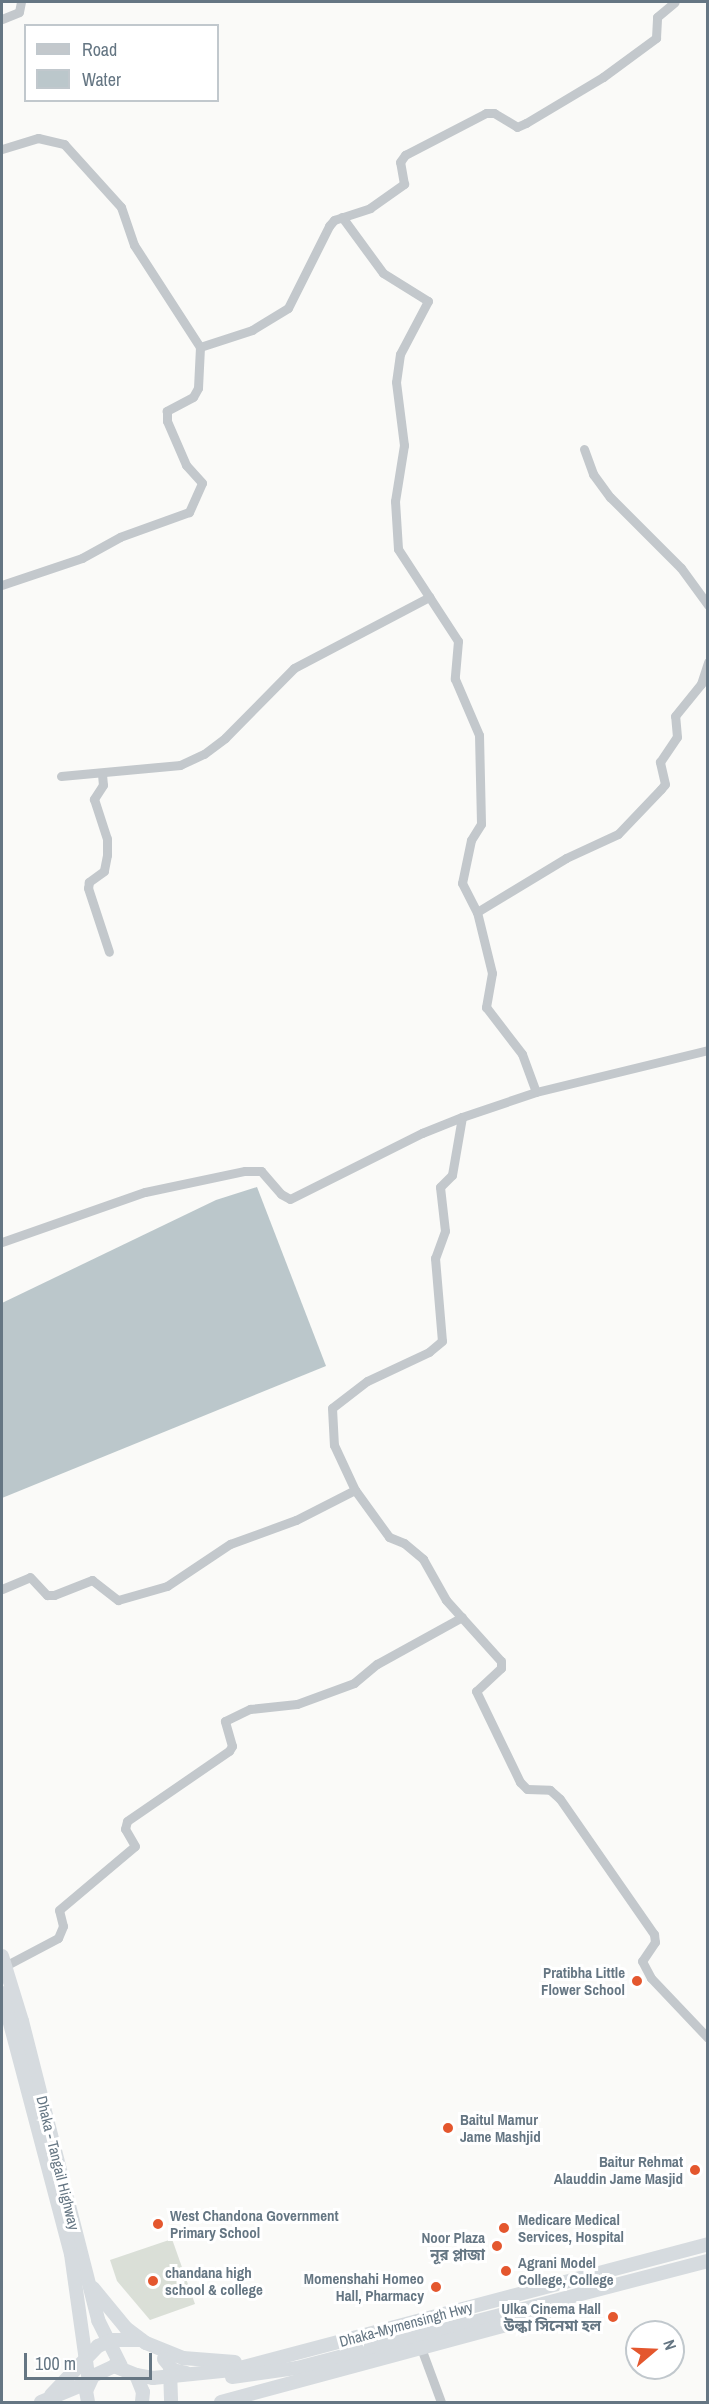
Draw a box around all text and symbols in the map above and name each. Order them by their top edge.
legend [24,24,219,102]
text: Road [82,37,117,62]
text: Water [82,67,121,92]
place label: Pratibha Little Flower School [541,1963,625,1998]
marker: Pratibha Little Flower School [630,1974,644,1988]
street label: Dhaka - Tangail Highway [33,2094,83,2232]
place label: Baitul Mamur Jame Mashjid [460,2110,541,2145]
marker: Baitul Mamur Jame Mashjid [441,2121,455,2135]
place label: Baitur Rehmat Alauddin Jame Masjid [554,2152,683,2187]
marker: Baitur Rehmat Alauddin Jame Masjid [688,2163,702,2177]
place label: West Chandona Government Primary School [170,2206,339,2241]
place label: Medicare Medical Services, Hospital [518,2210,624,2245]
marker: West Chandona Government Primary School [151,2217,165,2231]
marker: Medicare Medical Services, Hospital [495,2219,513,2237]
place label: Noor Plaza নূর প্লাজা [421,2228,485,2263]
marker: Noor Plaza নূর প্লাজা [490,2239,504,2253]
place label: Agrani Model College, College [518,2253,614,2288]
place label: chandana high school & college [165,2263,263,2298]
marker: Agrani Model College, College [499,2264,513,2278]
place label: Momenshahi Homeo Hall, Pharmacy [304,2269,424,2304]
marker: chandana high school & college [146,2274,160,2288]
marker: Momenshahi Homeo Hall, Pharmacy [429,2280,443,2294]
street label: Dhaka-Mymensingh Hwy [337,2298,475,2350]
place label: Ulka Cinema Hall উল্কা সিনেমা হল [501,2299,601,2334]
marker: Ulka Cinema Hall উল্কা সিনেমা হল [606,2310,620,2324]
north arrow [625,2320,685,2380]
text: N [658,2337,682,2353]
scale bar [27,2341,154,2379]
text: 100 m [35,2351,76,2376]

